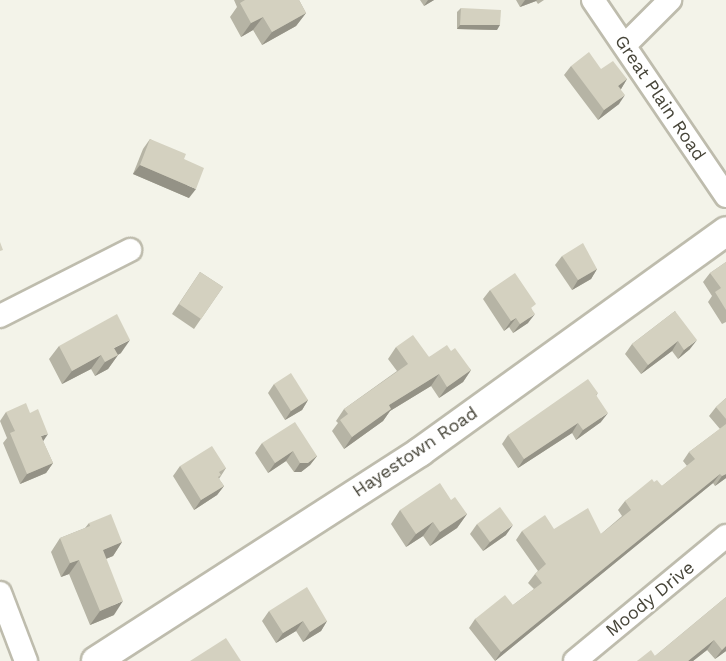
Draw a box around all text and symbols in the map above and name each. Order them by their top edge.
street label: Great Plain Road [610,31,710,165]
street label: Hayestown Road [348,402,482,502]
street label: Moody Drive [601,557,699,641]

